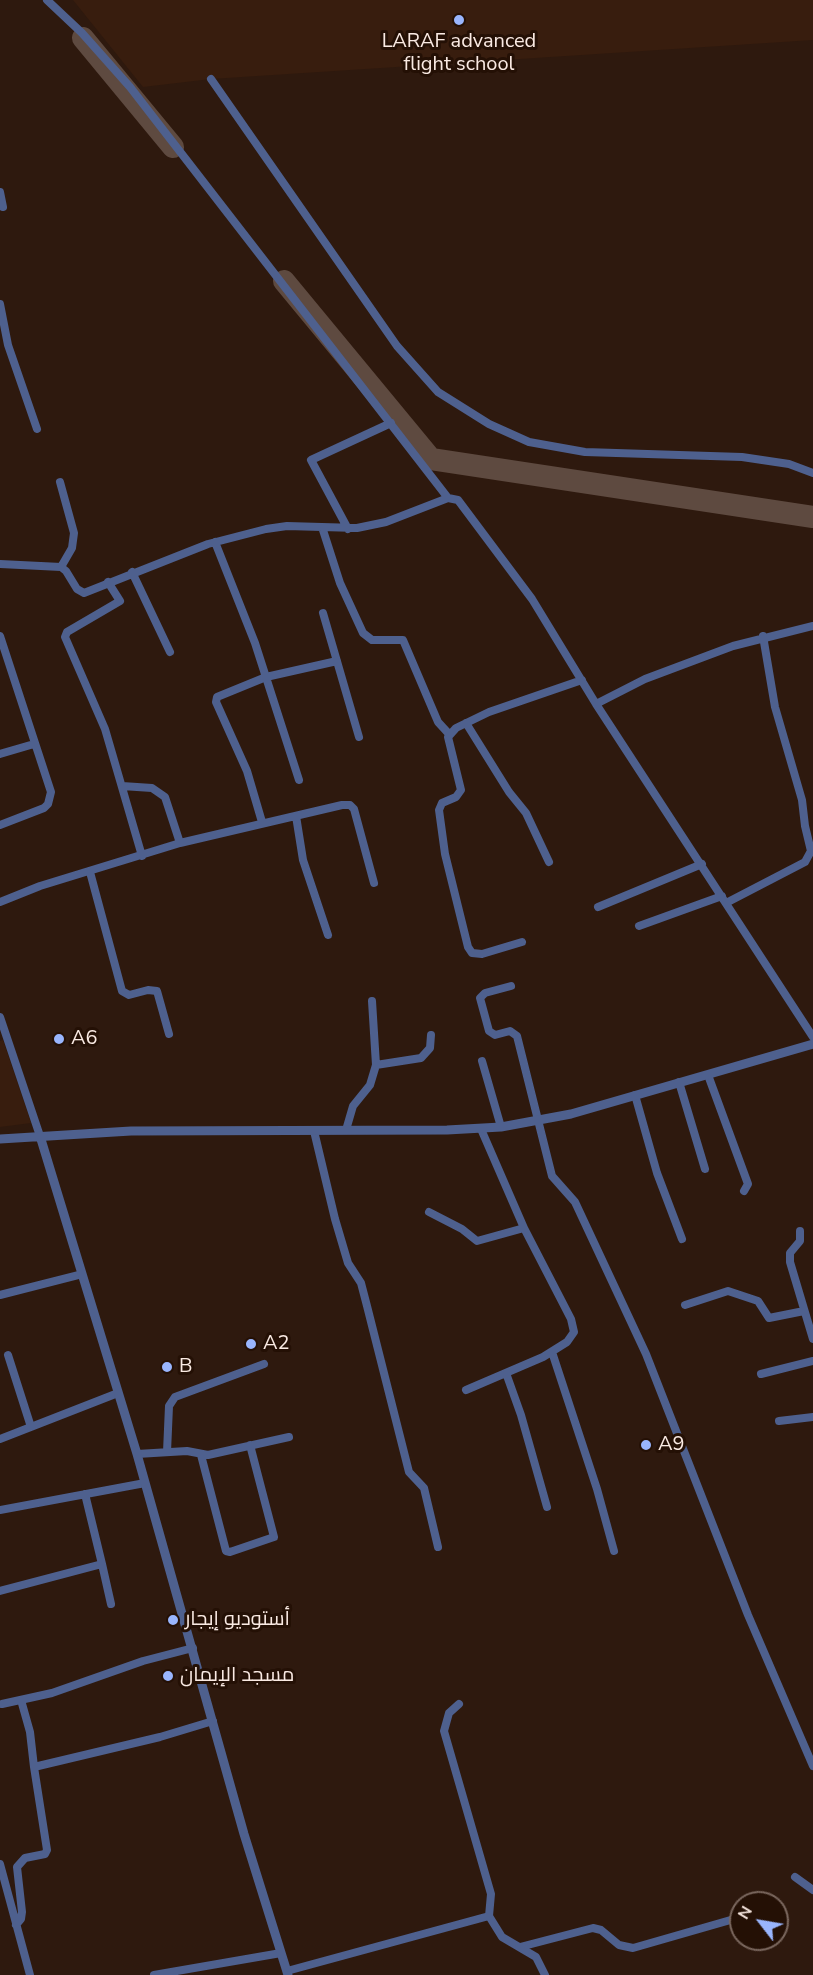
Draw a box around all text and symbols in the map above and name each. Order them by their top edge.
marker: LARAF advanced flight school [452,13,466,27]
place label: LARAF advanced flight school [382,30,536,77]
place label: A6 [71,1027,98,1051]
marker: A6 [52,1032,66,1046]
place label: A2 [263,1332,290,1356]
marker: A2 [244,1337,258,1351]
place label: B [179,1355,193,1379]
marker: B [160,1360,174,1374]
place label: A9 [658,1433,685,1457]
marker: A9 [639,1438,653,1452]
place label: أستوديو إيجار [185,1608,290,1632]
marker: أستوديو إيجار [166,1613,180,1627]
place label: مسجد الإيمان [180,1664,294,1688]
marker: مسجد الإيمان [161,1669,175,1683]
north arrow [729,1891,789,1951]
text: N [733,1902,758,1924]

